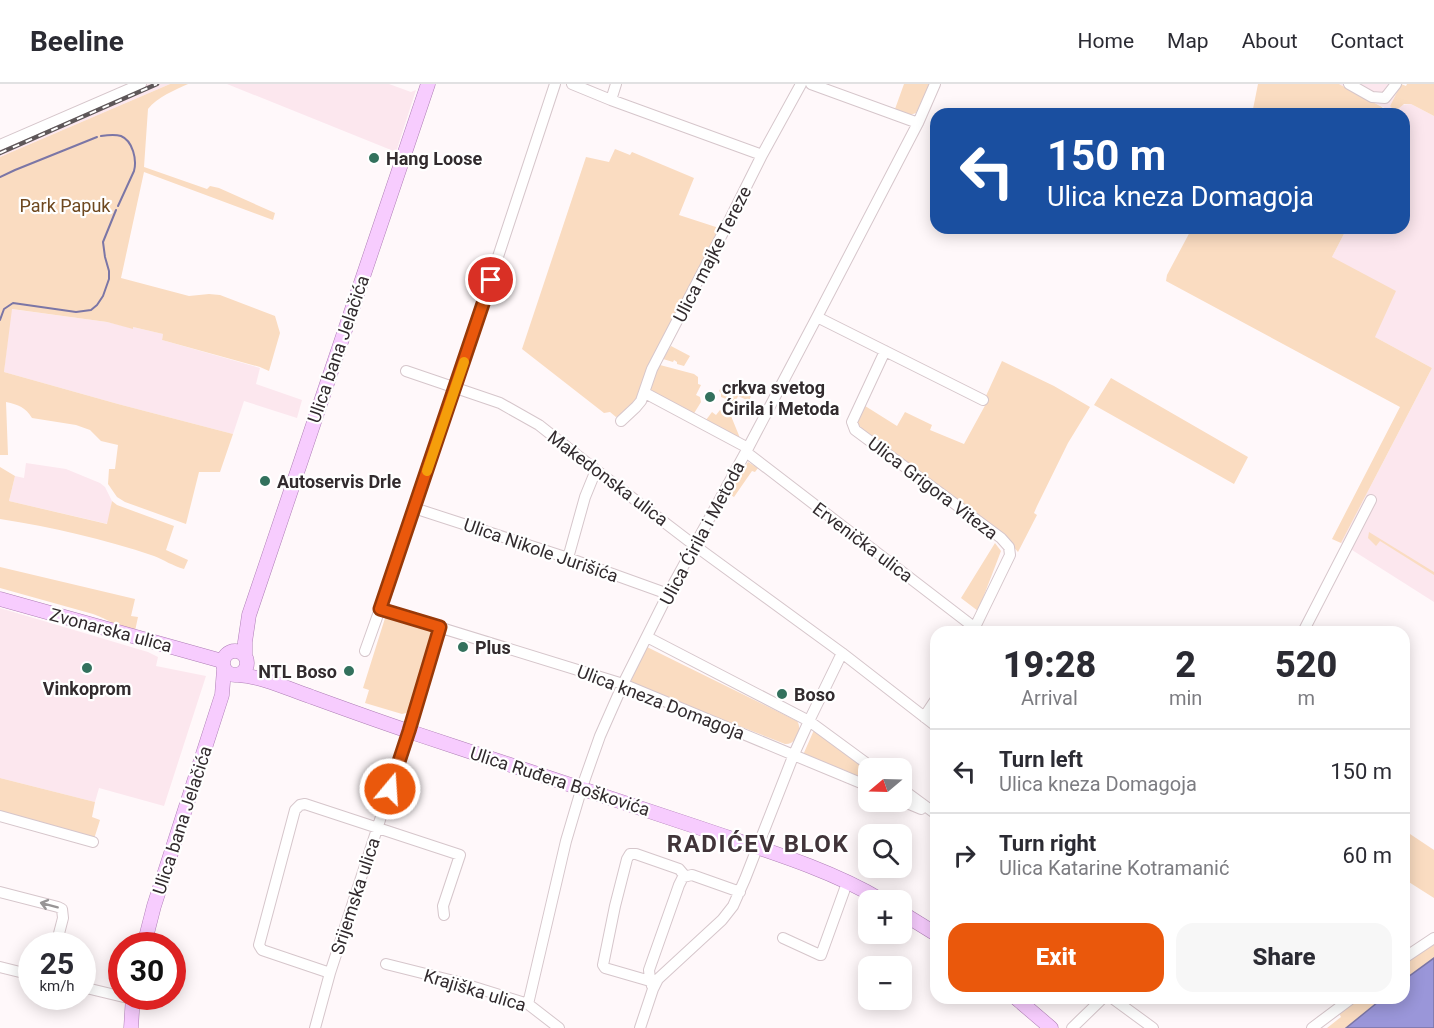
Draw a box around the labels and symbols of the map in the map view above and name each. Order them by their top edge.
place label: Hang Loose [386,148,482,169]
marker: Hang Loose [367,151,381,165]
street label: Ulica majke Tereze [669,182,755,326]
park label: Park Papuk [20,195,111,216]
pin [465,254,516,305]
street label: Ulica bana Jelačića [303,272,373,426]
place label: crkva svetog Ćirila i Metoda [722,377,840,419]
marker: crkva svetog Ćirila i Metoda [703,390,717,404]
street label: Makedonska ulica [544,426,672,530]
street label: Ulica Grigora Viteza [864,432,1002,544]
street label: Ulica Ćirila i Metoda [655,458,749,608]
place label: Autoservis Drle [277,471,401,492]
marker: Autoservis Drle [258,474,272,488]
street label: Ervenička ulica [809,498,917,586]
street label: Ulica Nikole Jurišića [461,514,621,586]
street label: Zvonarska ulica [48,604,174,656]
place label: Plus [475,637,511,658]
marker: Plus [456,640,470,654]
street label: Ulica kneza Domagoja [574,660,748,744]
marker: Vinkoprom [80,661,94,675]
place label: NTL Boso [258,661,337,682]
marker: NTL Boso [342,664,356,678]
place label: Vinkoprom [43,678,131,699]
place label: Boso [794,684,835,705]
marker: Boso [775,687,789,701]
street label: Ulica Ruđera Boškovića [467,742,653,820]
street label: Ulica bana Jelačića [148,743,216,897]
position arrow [358,757,422,821]
north arrow [858,758,912,812]
district label: RADIĆEV BLOK [667,830,849,858]
street label: Srijemska ulica [326,835,384,957]
one-way arrow [40,898,59,910]
speed limit sign: 30 [108,932,186,1010]
street label: Krajiška ulica [421,964,529,1016]

